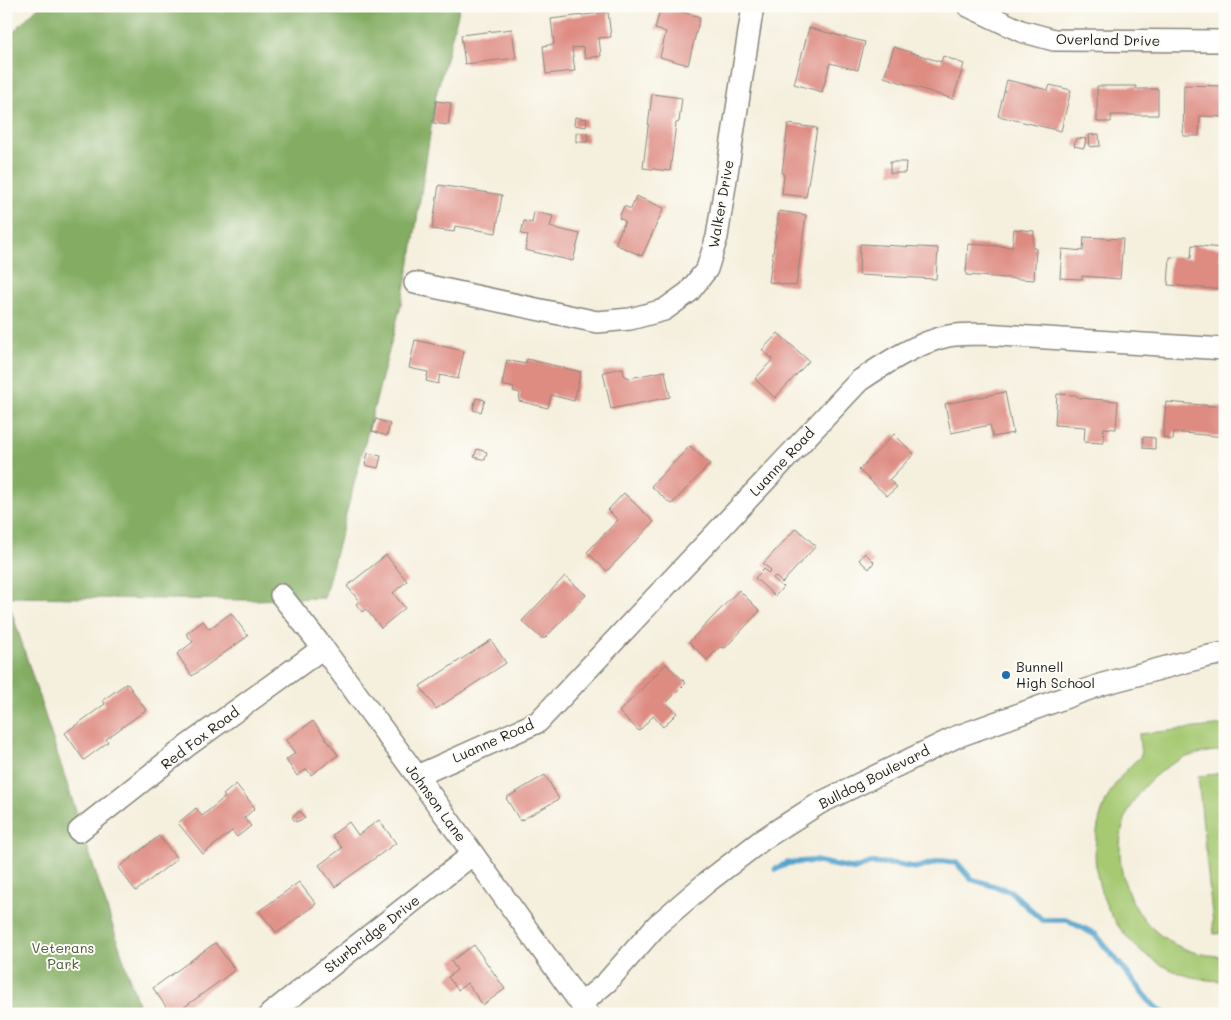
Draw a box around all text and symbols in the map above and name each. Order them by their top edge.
street label: Overland Drive [1056,29,1160,50]
street label: Walker Drive [703,158,738,249]
street label: Luanne Road [745,423,818,500]
place label: Bunnell High School [1016,657,1095,692]
marker: Bunnell High School [1000,669,1012,681]
street label: Red Fox Road [157,702,243,773]
street label: Luanne Road [449,714,537,767]
street label: Bulldog Boulevard [815,740,933,813]
street label: Johnson Lane [402,760,471,845]
street label: Sturbridge Drive [320,890,423,977]
park label: Veterans Park [32,938,94,973]

